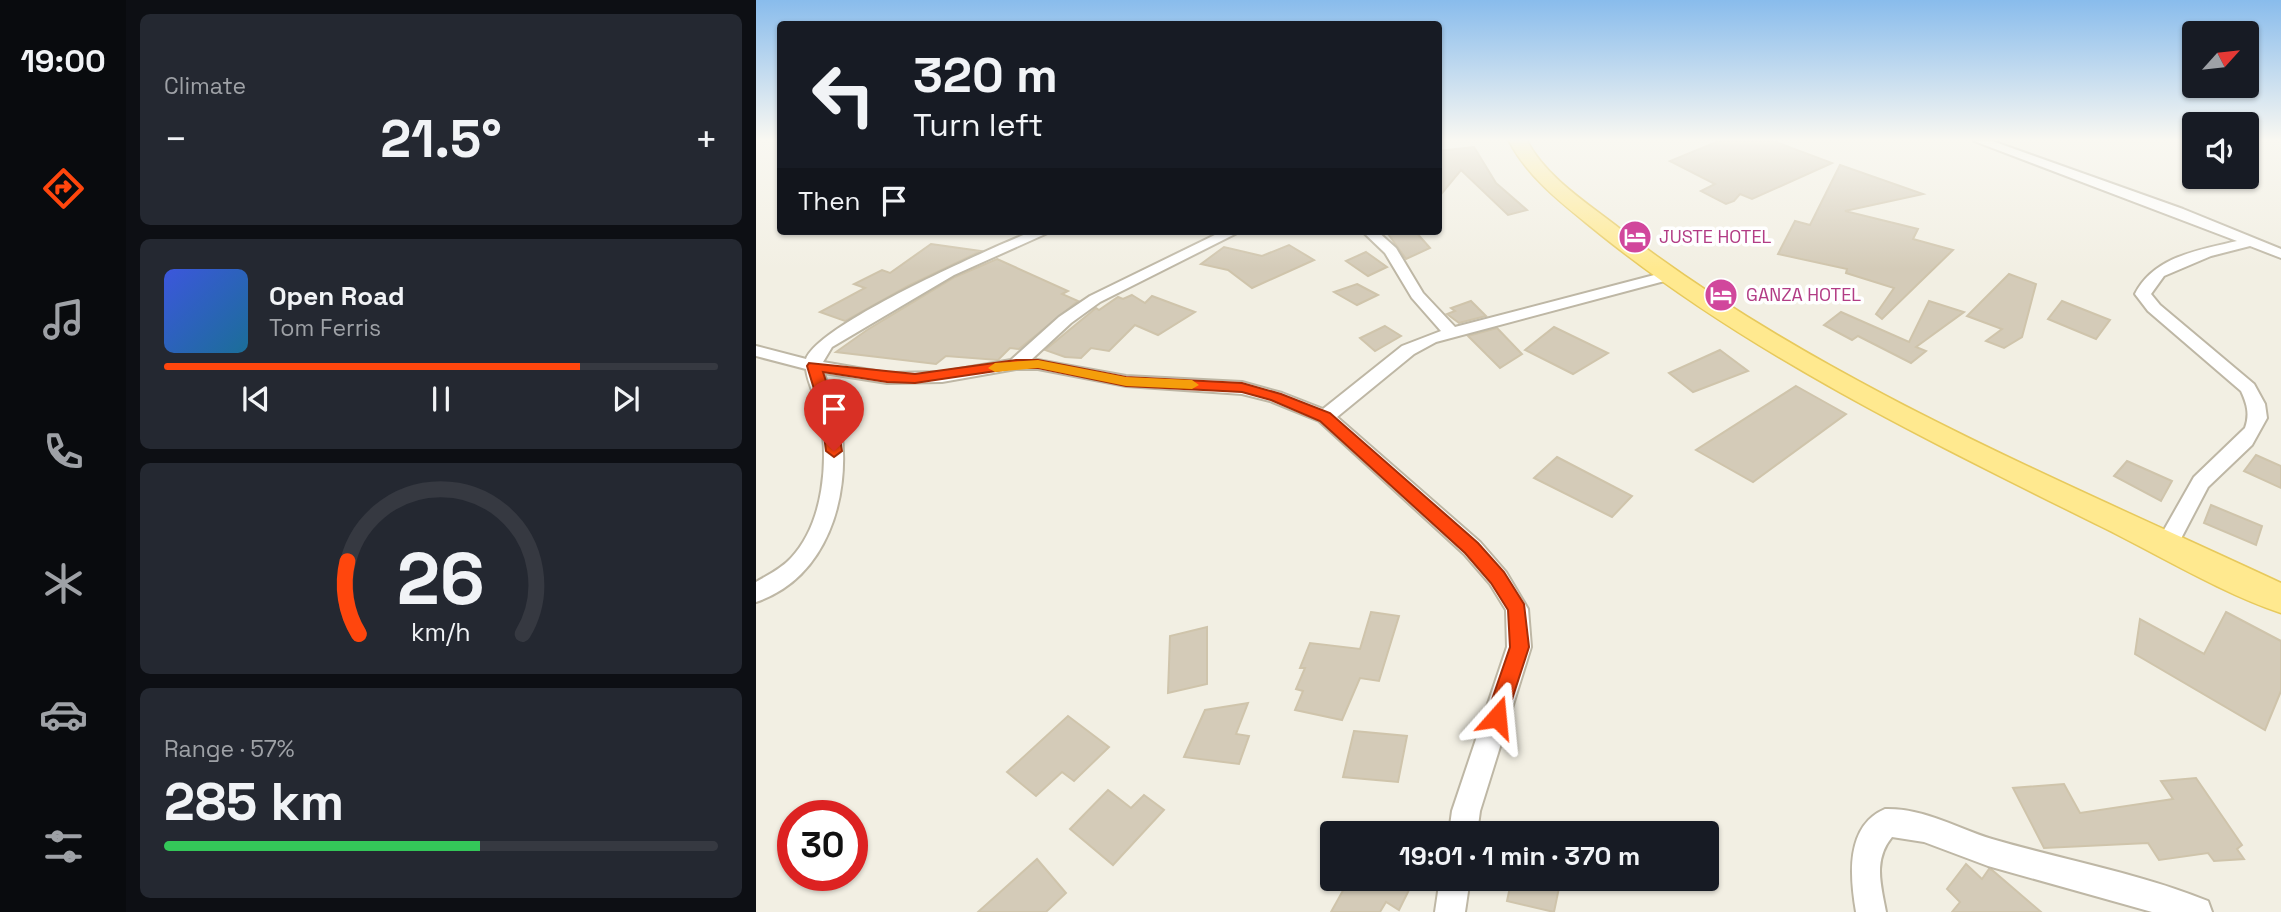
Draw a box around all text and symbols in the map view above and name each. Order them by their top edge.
north arrow [2182,21,2259,98]
map controls [2182,21,2259,189]
text: 19:00 [20,41,106,81]
text: 320 m [913,44,1058,106]
icon: left [798,49,889,140]
text: Climate [164,71,246,101]
text: Turn left [913,105,1043,145]
text: 21.5° [380,106,502,172]
button: sound [2182,112,2259,189]
text: − [164,115,188,163]
text: + [694,115,718,163]
icon: directions [39,164,88,213]
icon: arrive [875,182,913,220]
text: Then [798,184,861,218]
hotel icon: JUSTE HOTEL [1616,218,1654,256]
place label: JUSTE HOTEL [1659,225,1772,248]
hotel icon: GANZA HOTEL [1702,276,1740,314]
text: Open Road [269,279,405,313]
place label: GANZA HOTEL [1746,283,1861,306]
icon: music [39,295,88,344]
text: Tom Ferris [269,313,381,343]
pin [804,379,864,451]
icon: previous [237,380,275,418]
icon: pause [422,380,460,418]
icon: next [607,380,645,418]
icon: arrive [815,390,853,428]
icon: phone [39,427,88,476]
text: 26 [397,533,485,626]
icon: climate [39,559,88,608]
text: km/h [411,616,471,648]
position arrow [1460,680,1534,754]
icon: car [39,690,88,739]
text: Range · 57% [164,734,295,764]
text: 285 km [164,769,344,835]
speed limit sign: 30 [777,800,868,891]
icon: filters [39,822,88,871]
text: 19:01 · 1 min · 370 m [1399,839,1640,873]

